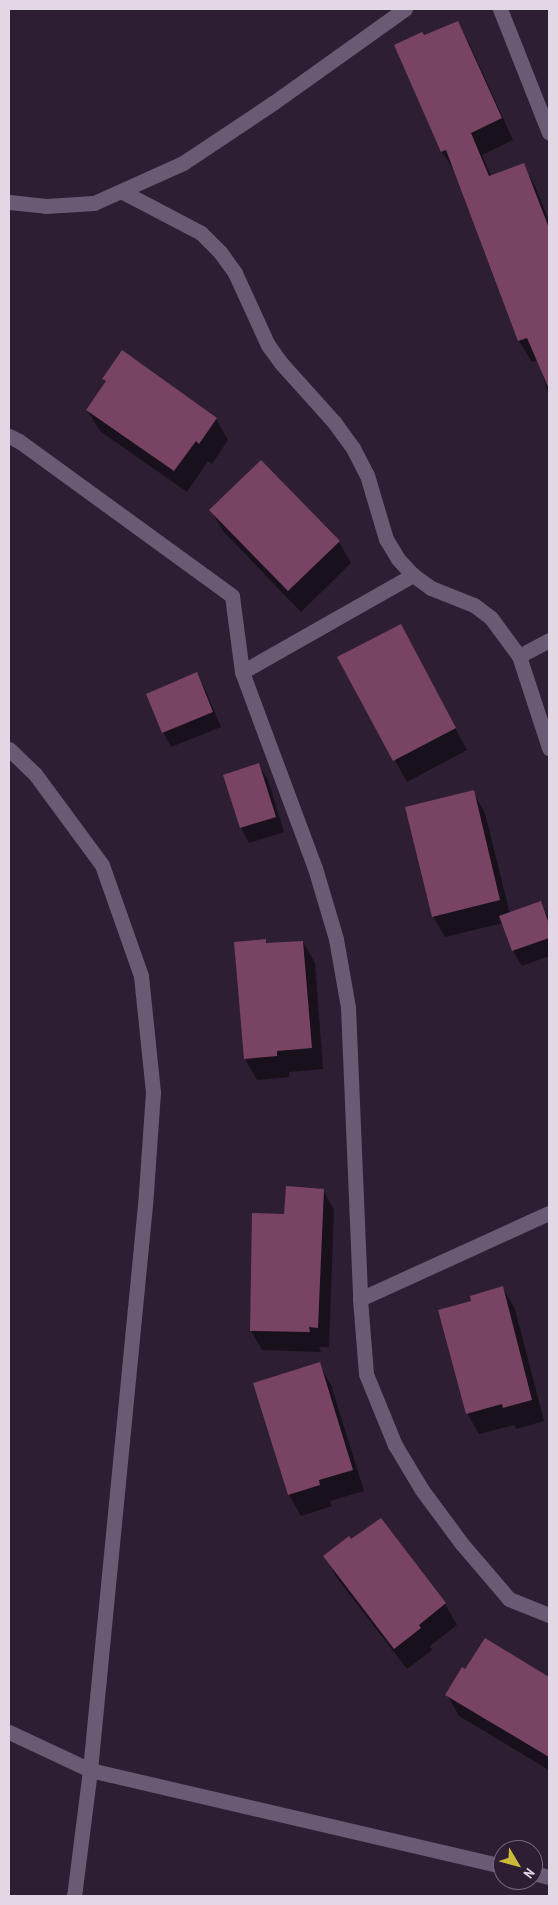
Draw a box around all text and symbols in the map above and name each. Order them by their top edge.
north arrow [493,1840,543,1890]
text: N [520,1865,539,1882]

